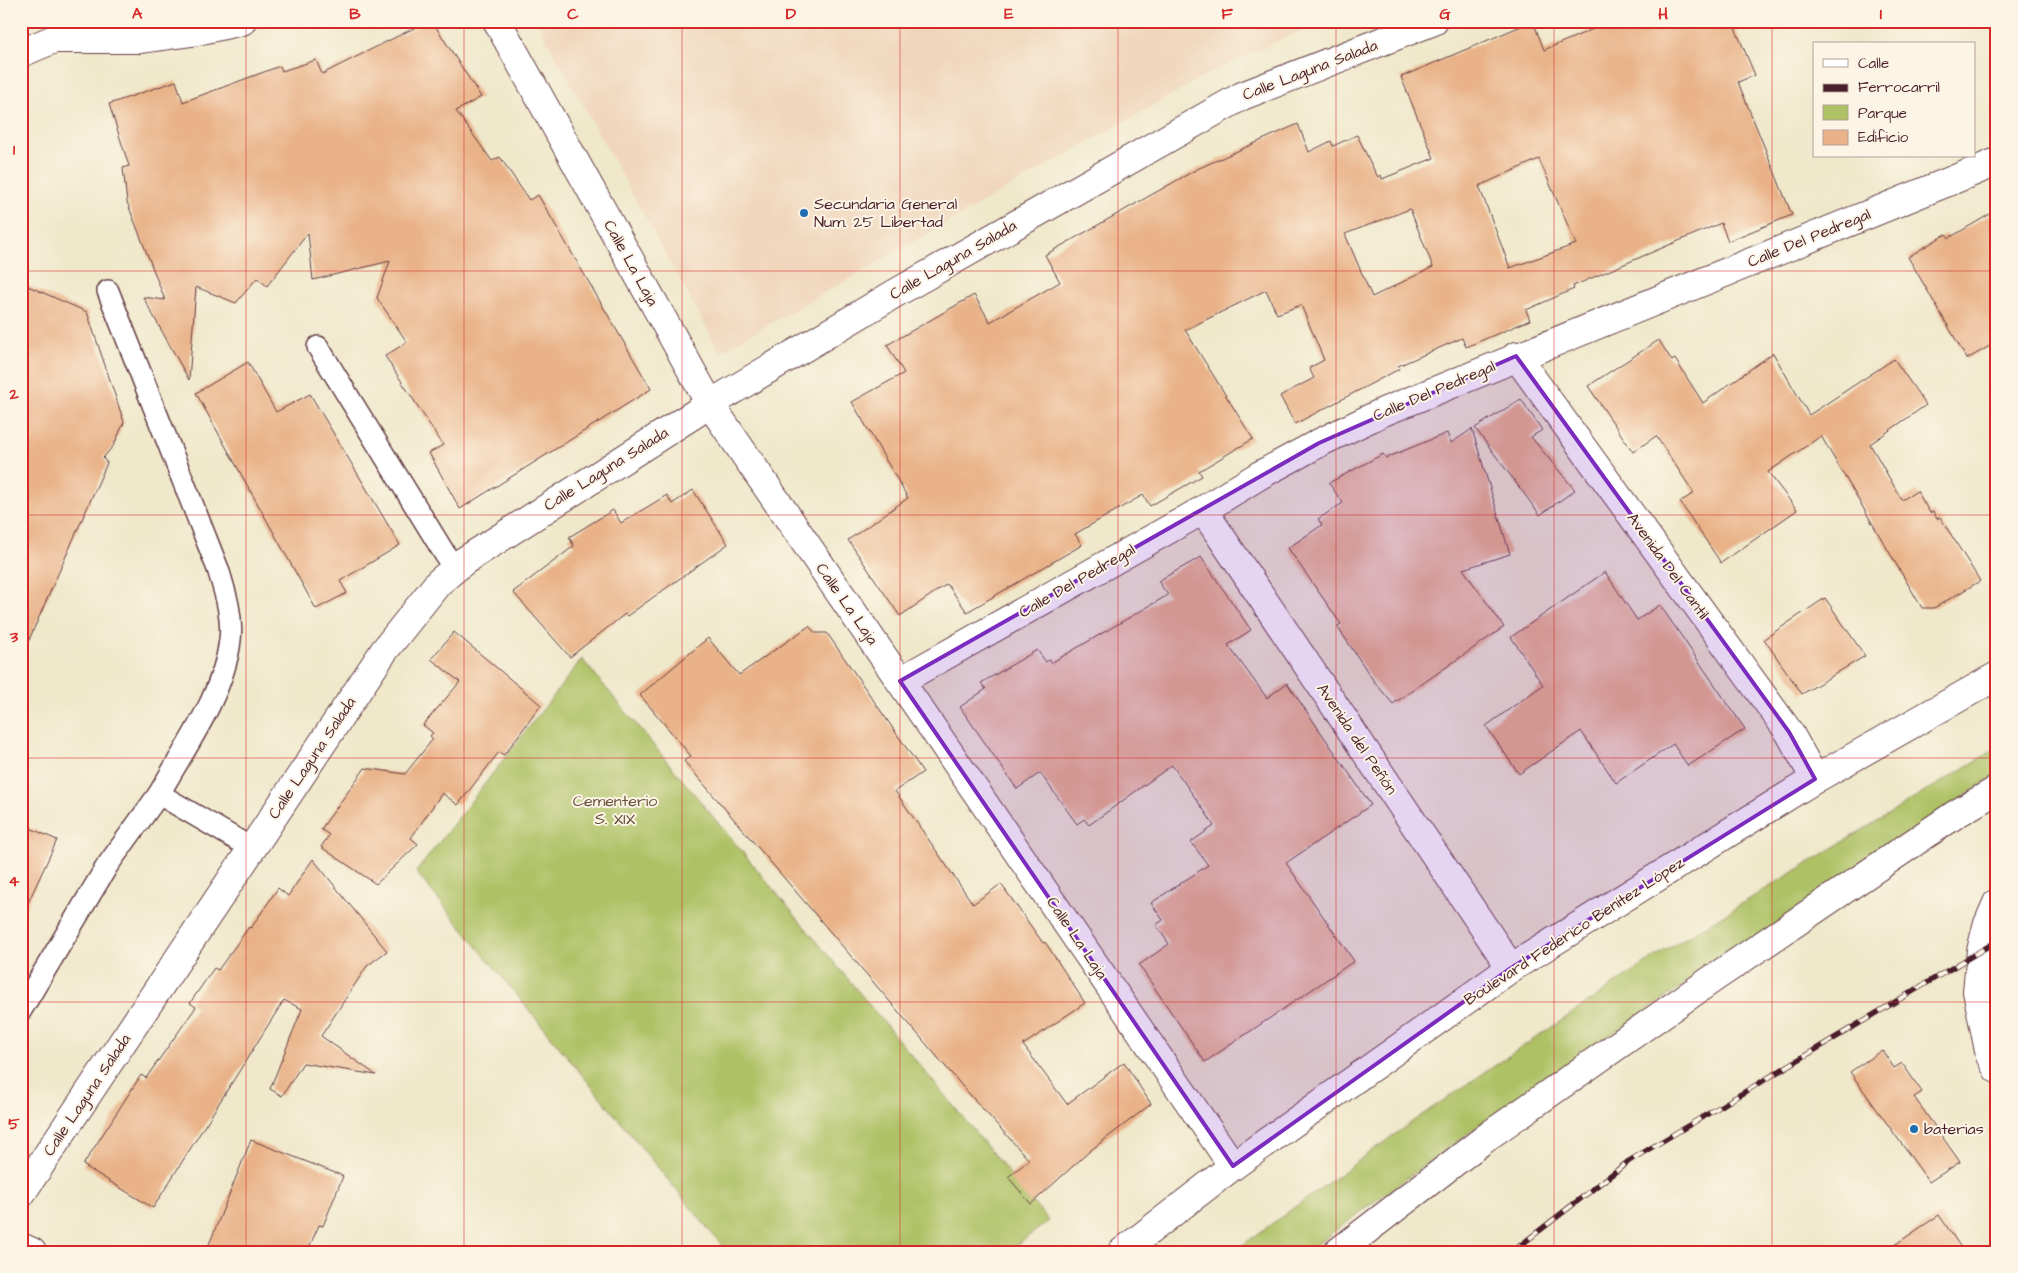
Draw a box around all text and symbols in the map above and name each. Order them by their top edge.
text: A [132,3,143,25]
text: B [349,3,361,25]
text: C [567,3,579,25]
text: D [786,3,797,25]
text: E [1004,3,1014,25]
text: F [1221,3,1233,25]
text: G [1439,3,1451,25]
text: H [1658,3,1668,25]
text: I [1880,3,1882,25]
street label: Calle Laguna Salada [1239,34,1381,107]
legend [1813,42,1976,158]
text: Calle [1858,53,1889,74]
text: Ferrocarril [1858,77,1940,98]
text: Parque [1858,103,1907,124]
text: Edificio [1858,127,1909,148]
text: 1 [13,139,16,161]
place label: Secundaria General Num. 25 Libertad [814,193,957,233]
street label: Calle Del Pedregal [1744,203,1874,274]
marker: Secundaria General Num. 25 Libertad [798,207,810,219]
street label: Calle Laguna Salada [886,215,1021,306]
street label: Calle La Laja [598,216,664,310]
street label: Calle Del Pedregal [1369,355,1499,428]
text: 2 [8,383,19,405]
street label: Calle Laguna Salada [539,422,673,517]
street label: Avenida Del Cantil [1622,508,1714,624]
street label: Calle Del Pedregal [1015,539,1140,624]
street label: Calle La Laja [811,559,883,649]
text: 3 [9,626,19,648]
street label: Avenida del Peñón [1312,679,1402,799]
street label: Calle Laguna Salada [263,693,362,824]
park label: Cementerio S. XIX [573,790,657,830]
street label: Boulevard Federico Benítez López [1460,851,1688,1011]
text: 4 [9,870,20,892]
street label: Calle La Laja [1041,892,1113,984]
street label: Calle Laguna Salada [38,1030,137,1161]
text: 5 [8,1113,20,1135]
place label: baterias [1924,1118,1984,1140]
marker: baterias [1908,1123,1920,1135]

